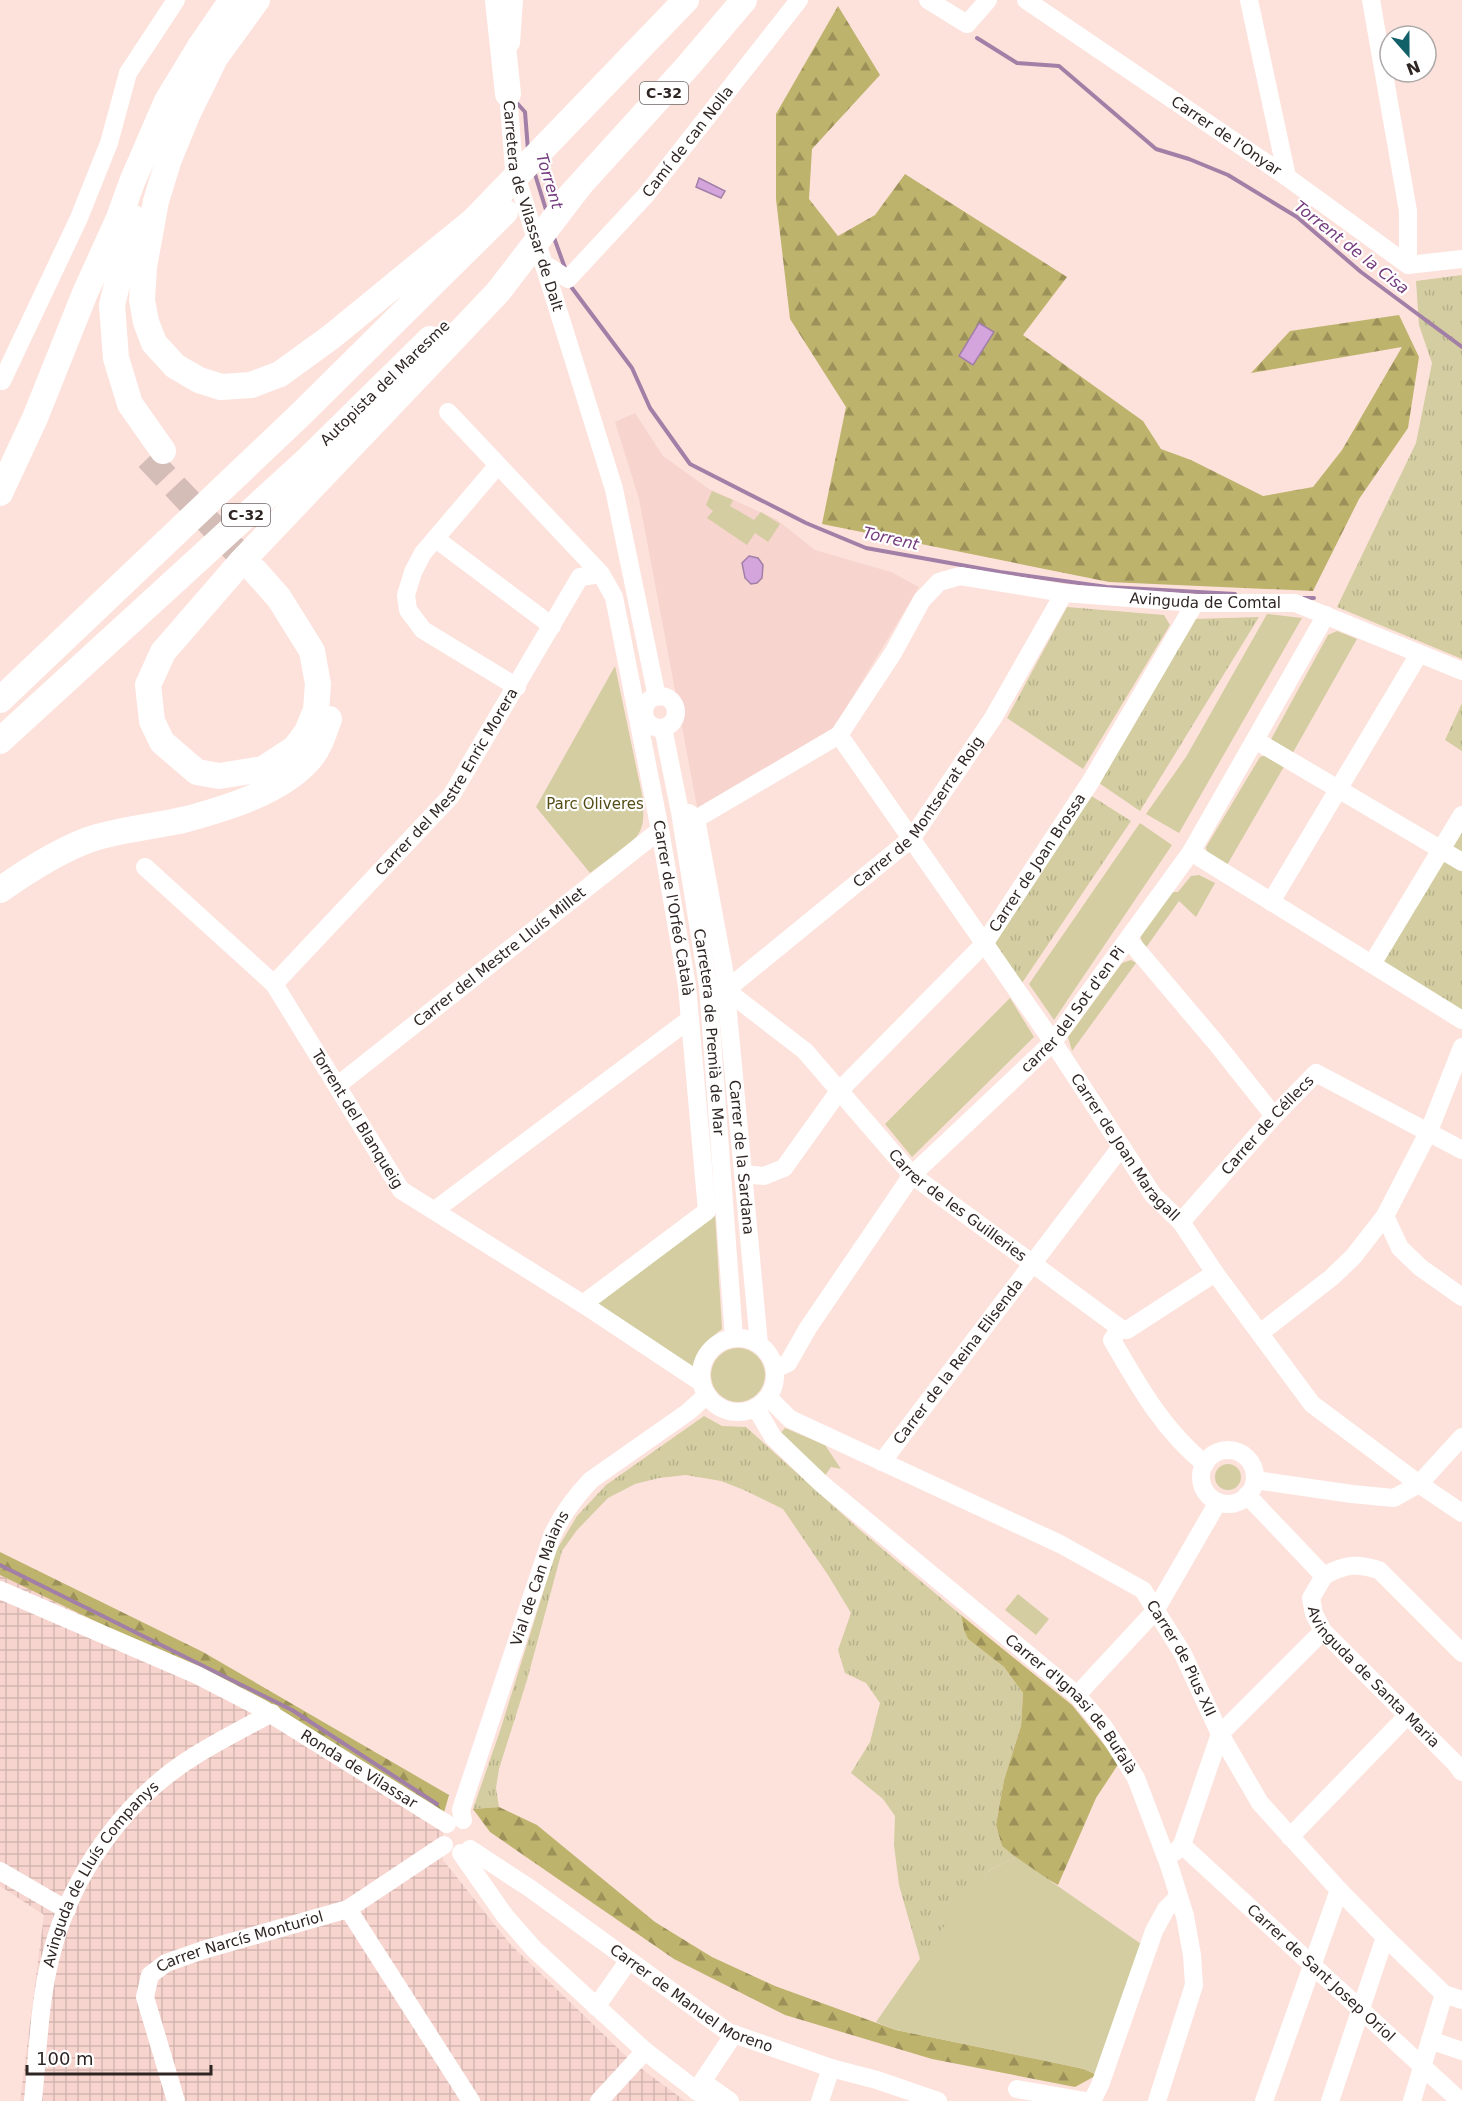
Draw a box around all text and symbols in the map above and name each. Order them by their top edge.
north arrow [1378,24,1438,84]
text: N [1404,56,1423,79]
street label: Camí de can Nolla [639,82,737,201]
road number: C-32 [640,82,688,104]
street label: Carrer de l'Onyar [1168,92,1285,180]
street label: Carretera de Vilassar de Dalt [500,100,567,313]
water label: Torrent [532,151,567,212]
water label: Torrent de la Cisa [1291,197,1413,298]
street label: Autopista del Maresme [317,317,453,449]
road number: C-32 [222,504,270,526]
water label: Torrent [861,523,922,554]
street label: Avinguda de Comtal [1129,589,1281,612]
street label: Carrer del Mestre Enric Morera [372,685,522,880]
street label: Carrer de Montserrat Roig [849,733,987,891]
street label: Carrer de Joan Brossa [985,790,1089,936]
park label: Parc Oliveres [546,795,644,813]
street label: Carrer de l'Orfeó Català [649,819,697,997]
street label: Carrer del Mestre Lluís Millet [410,883,589,1031]
street label: Carretera de Premià de Mar [690,927,728,1137]
street label: carrer del Sot d'en Pi [1017,943,1128,1077]
street label: Torrent del Blanqueig [307,1046,407,1192]
street label: Carrer de Joan Maragall [1067,1070,1183,1225]
street label: Carrer de Céllecs [1218,1071,1318,1179]
street label: Carrer de la Sardana [725,1079,758,1236]
street label: Carrer de les Guilleries [885,1145,1030,1265]
street label: Carrer de la Reina Elisenda [890,1275,1027,1448]
street label: Vial de Can Maians [507,1507,573,1648]
street label: Carrer de Pius XII [1143,1597,1220,1719]
street label: Avinguda de Santa Maria [1304,1605,1443,1751]
street label: Carrer d'Ignasi de Bufalà [1002,1630,1140,1777]
street label: Ronda de Vilassar [297,1726,421,1813]
street label: Avinguda de Lluís Companys [40,1777,163,1969]
street label: Carrer de Sant Josep Oriol [1243,1900,1399,2046]
street label: Carrer Narcís Monturiol [153,1907,325,1976]
street label: Carrer de Manuel Moreno [606,1940,775,2056]
scale bar [27,2038,212,2076]
text: 100 m [36,2048,94,2069]

